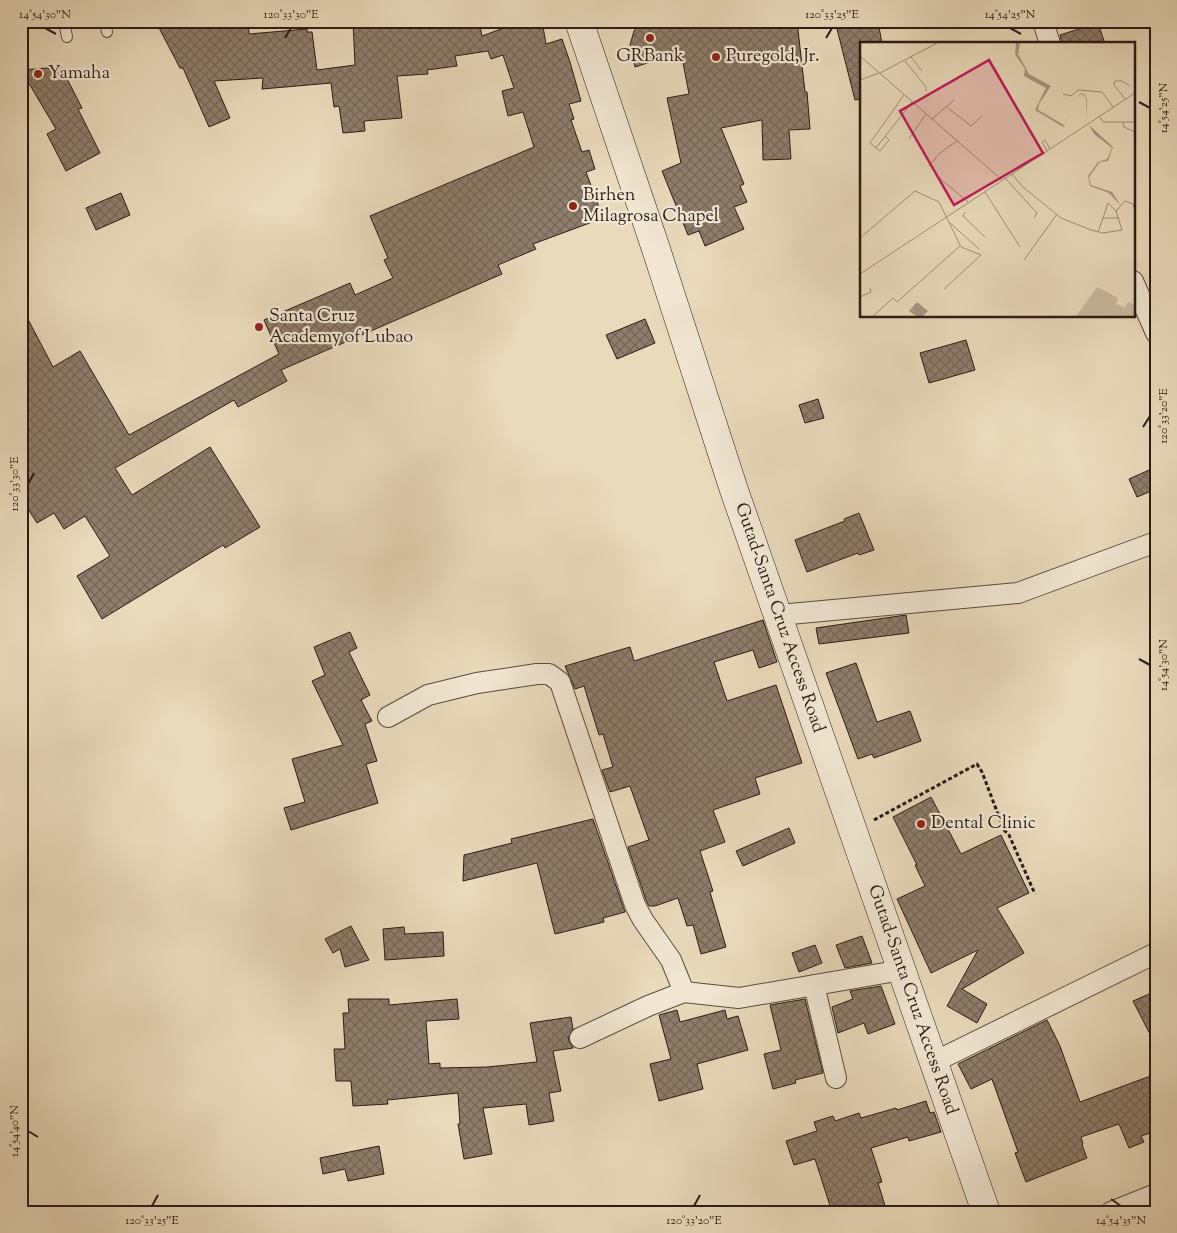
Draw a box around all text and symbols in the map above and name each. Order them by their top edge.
text: 14°54'30"N [19,6,71,24]
text: 120°33'30"E [264,6,319,24]
text: 120°33'25"E [805,6,860,24]
text: 14°54'25"N [985,6,1036,24]
marker: GRBank [644,32,656,44]
inset map [860,42,1134,318]
place label: GRBank [616,44,684,70]
place label: Puregold, Jr. [726,44,820,70]
marker: Puregold, Jr. [710,51,722,63]
place label: Yamaha [48,61,110,87]
marker: Yamaha [32,68,44,80]
text: 14°54'25"N [1155,82,1173,133]
place label: Birhen Milagrosa Chapel [583,183,719,230]
marker: Birhen Milagrosa Chapel [567,200,579,212]
place label: Santa Cruz Academy of Lubao [269,304,413,351]
marker: Santa Cruz Academy of Lubao [253,321,265,333]
text: 120°33'20"E [1155,387,1173,444]
text: 120°33'30"E [6,456,24,511]
street label: Gutad-Santa Cruz Access Road [727,499,831,737]
text: 14°54'30"N [1155,639,1173,691]
place label: Dental Clinic [931,811,1036,837]
marker: Dental Clinic [915,818,927,830]
street label: Gutad-Santa Cruz Access Road [860,881,964,1119]
text: 14°54'40"N [6,1105,24,1157]
text: 120°33'25"E [125,1212,180,1230]
text: 120°33'20"E [666,1212,723,1230]
text: 14°54'35"N [1096,1212,1146,1230]

